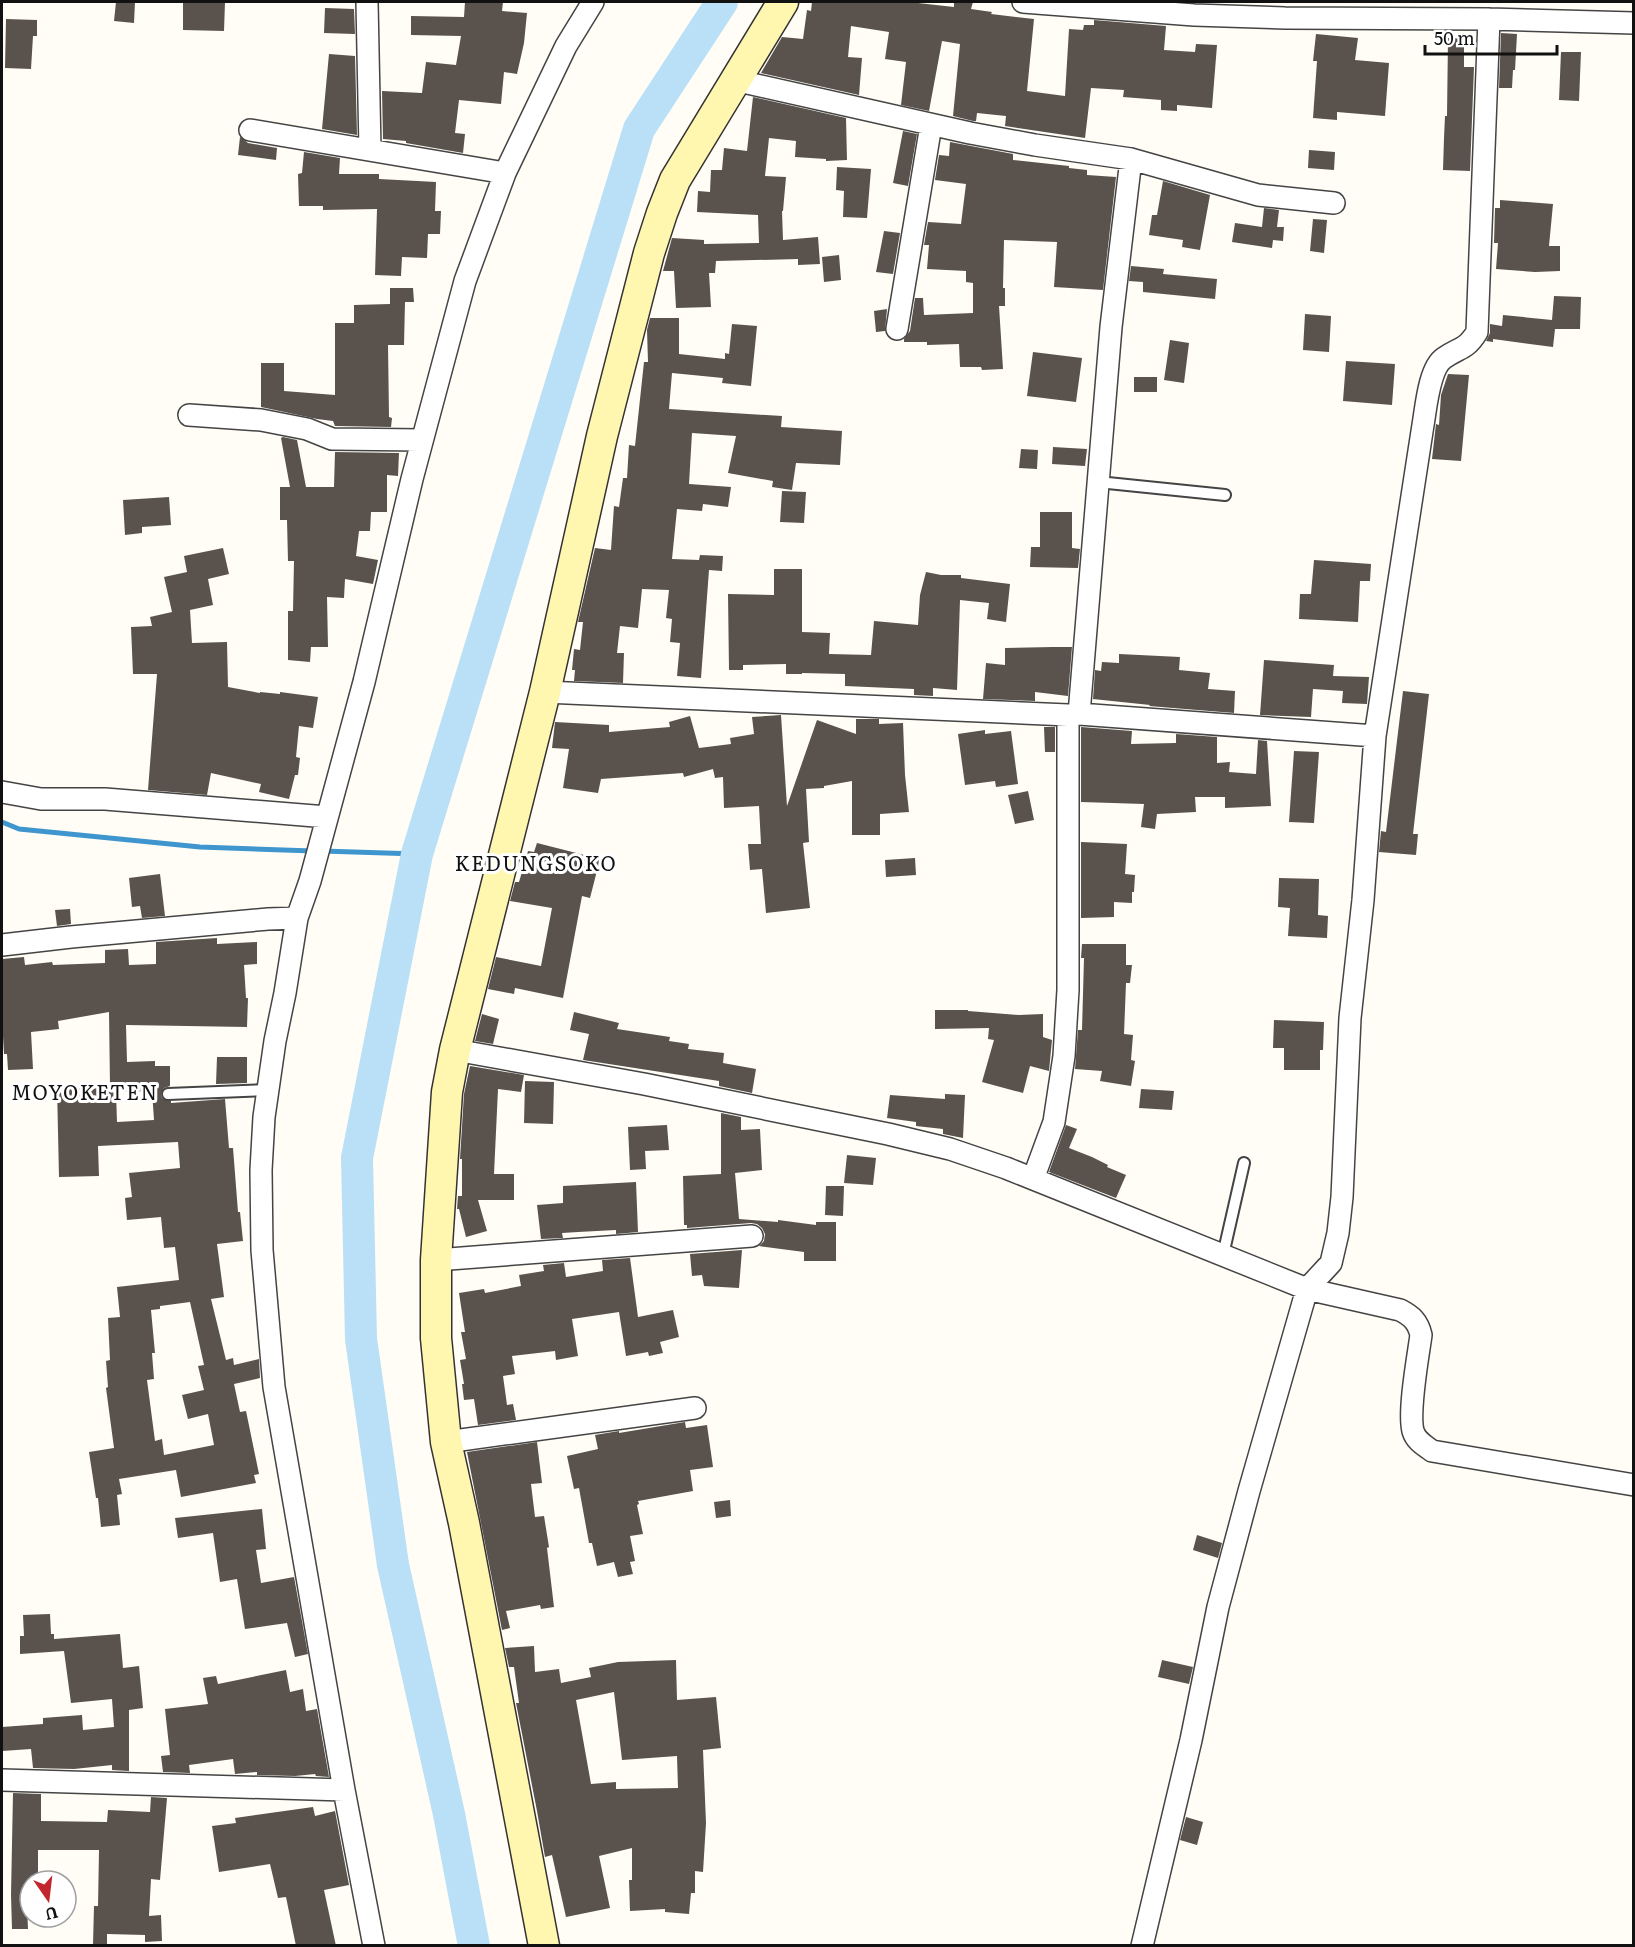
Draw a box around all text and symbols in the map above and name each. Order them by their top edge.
scale bar [1425,18,1557,56]
text: 50 m [1434,24,1475,51]
district label: KEDUNGSOKO [455,847,617,877]
district label: MOYOKETEN [11,1076,159,1106]
north arrow [18,1869,78,1929]
text: U [42,1901,61,1928]

